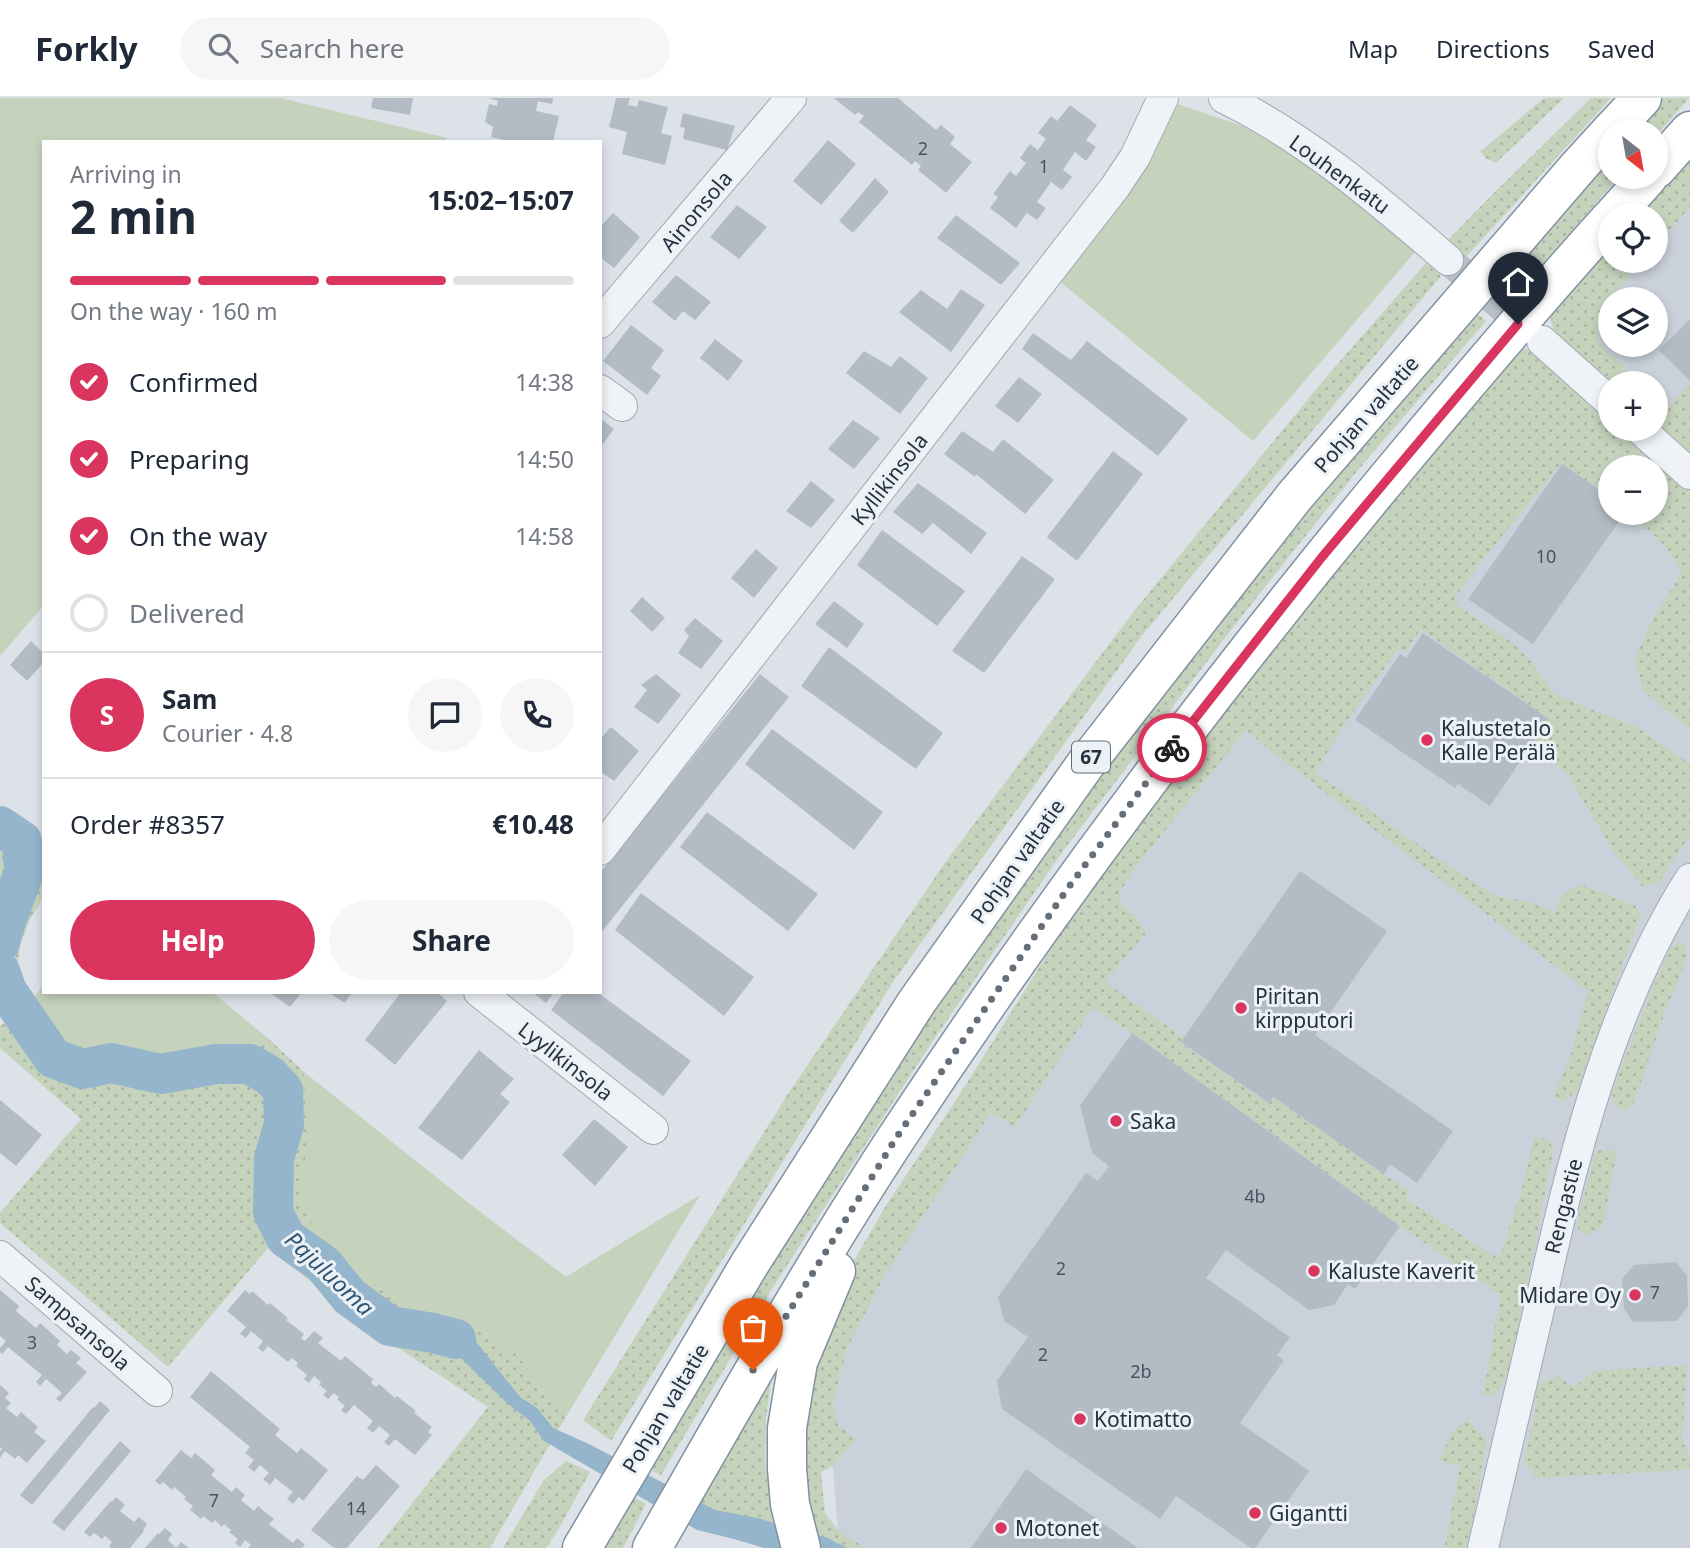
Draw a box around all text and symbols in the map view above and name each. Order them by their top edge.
search box [180,17,670,80]
text: Forkly [35,26,138,71]
icon: search [204,29,242,67]
text: Search here [260,30,404,66]
text: Map [1348,32,1398,65]
text: Directions [1436,32,1550,65]
text: Saved [1588,32,1655,65]
north arrow [1598,119,1668,189]
map controls [1598,119,1668,525]
street label: Louhenkatu [1284,128,1396,220]
house number: 2 [918,136,928,160]
house number: 1 [1039,154,1049,178]
text: Arriving in [70,158,182,190]
street label: Ainonsola [654,165,738,257]
text: 15:02–15:07 [427,182,574,218]
text: 2 min [70,185,197,247]
button: locate [1598,203,1668,273]
pin [1488,252,1548,324]
icon: home [1499,263,1537,301]
button: layers [1598,287,1668,357]
text: On the way · 160 m [70,295,277,327]
street label: Pohjan valtatie [1308,350,1424,478]
icon: check [70,363,108,401]
text: Confirmed [129,364,259,400]
text: 14:38 [515,366,574,398]
button: + [1598,371,1668,441]
street label: Kyllikinsola [844,427,934,531]
icon: check [70,440,108,478]
text: Preparing [129,441,250,477]
text: 14:50 [515,443,574,475]
button: − [1598,455,1668,525]
icon: check [70,517,108,555]
text: On the way [129,518,267,554]
text: 14:58 [515,520,574,552]
house number: 10 [1536,544,1556,568]
text: Delivered [129,595,245,631]
button: chat [408,678,482,752]
button: phone [500,678,574,752]
text: Sam [162,681,217,717]
text: S [100,697,114,733]
courier [1137,713,1207,783]
place label: Kalustetalo Kalle Perälä [1441,714,1556,766]
text: Courier · 4.8 [162,717,293,749]
icon: bike [1153,729,1191,767]
marker: Kalustetalo Kalle Perälä [1419,732,1435,748]
road number: 67 [1072,742,1110,772]
street label: Pohjan valtatie [964,793,1070,929]
text: Order #8357 [70,806,225,842]
text: €10.48 [492,806,574,842]
button: Help [70,900,315,980]
button: Share [329,900,574,980]
place label: Piritan kirpputori [1255,982,1354,1034]
marker: Piritan kirpputori [1233,1000,1249,1016]
street label: Lyylikinsola [513,1015,619,1107]
place label: Saka [1130,1107,1176,1135]
marker: Saka [1108,1113,1124,1129]
street label: Rengastie [1538,1155,1588,1257]
house number: 4b [1244,1184,1266,1208]
water label: Pajuluoma [279,1224,381,1322]
house number: 2 [1056,1256,1066,1280]
place label: Kaluste Kaverit [1328,1257,1476,1285]
marker: Kaluste Kaverit [1306,1263,1322,1279]
street label: Sampsansola [20,1270,136,1376]
house number: 7 [1650,1280,1660,1304]
place label: Midare Oy [1519,1281,1621,1309]
marker: Midare Oy [1627,1287,1643,1303]
pin [723,1298,783,1370]
icon: bag [734,1309,772,1347]
house number: 3 [27,1330,37,1354]
street label: Pohjan valtatie [615,1338,715,1478]
house number: 2 [1038,1342,1048,1366]
house number: 2b [1130,1359,1152,1383]
place label: Kotimatto [1094,1405,1192,1433]
marker: Kotimatto [1072,1411,1088,1427]
house number: 7 [209,1488,219,1512]
house number: 14 [346,1496,366,1520]
place label: Gigantti [1269,1499,1348,1527]
marker: Gigantti [1247,1505,1263,1521]
place label: Motonet [1015,1514,1100,1542]
marker: Motonet [993,1520,1009,1536]

